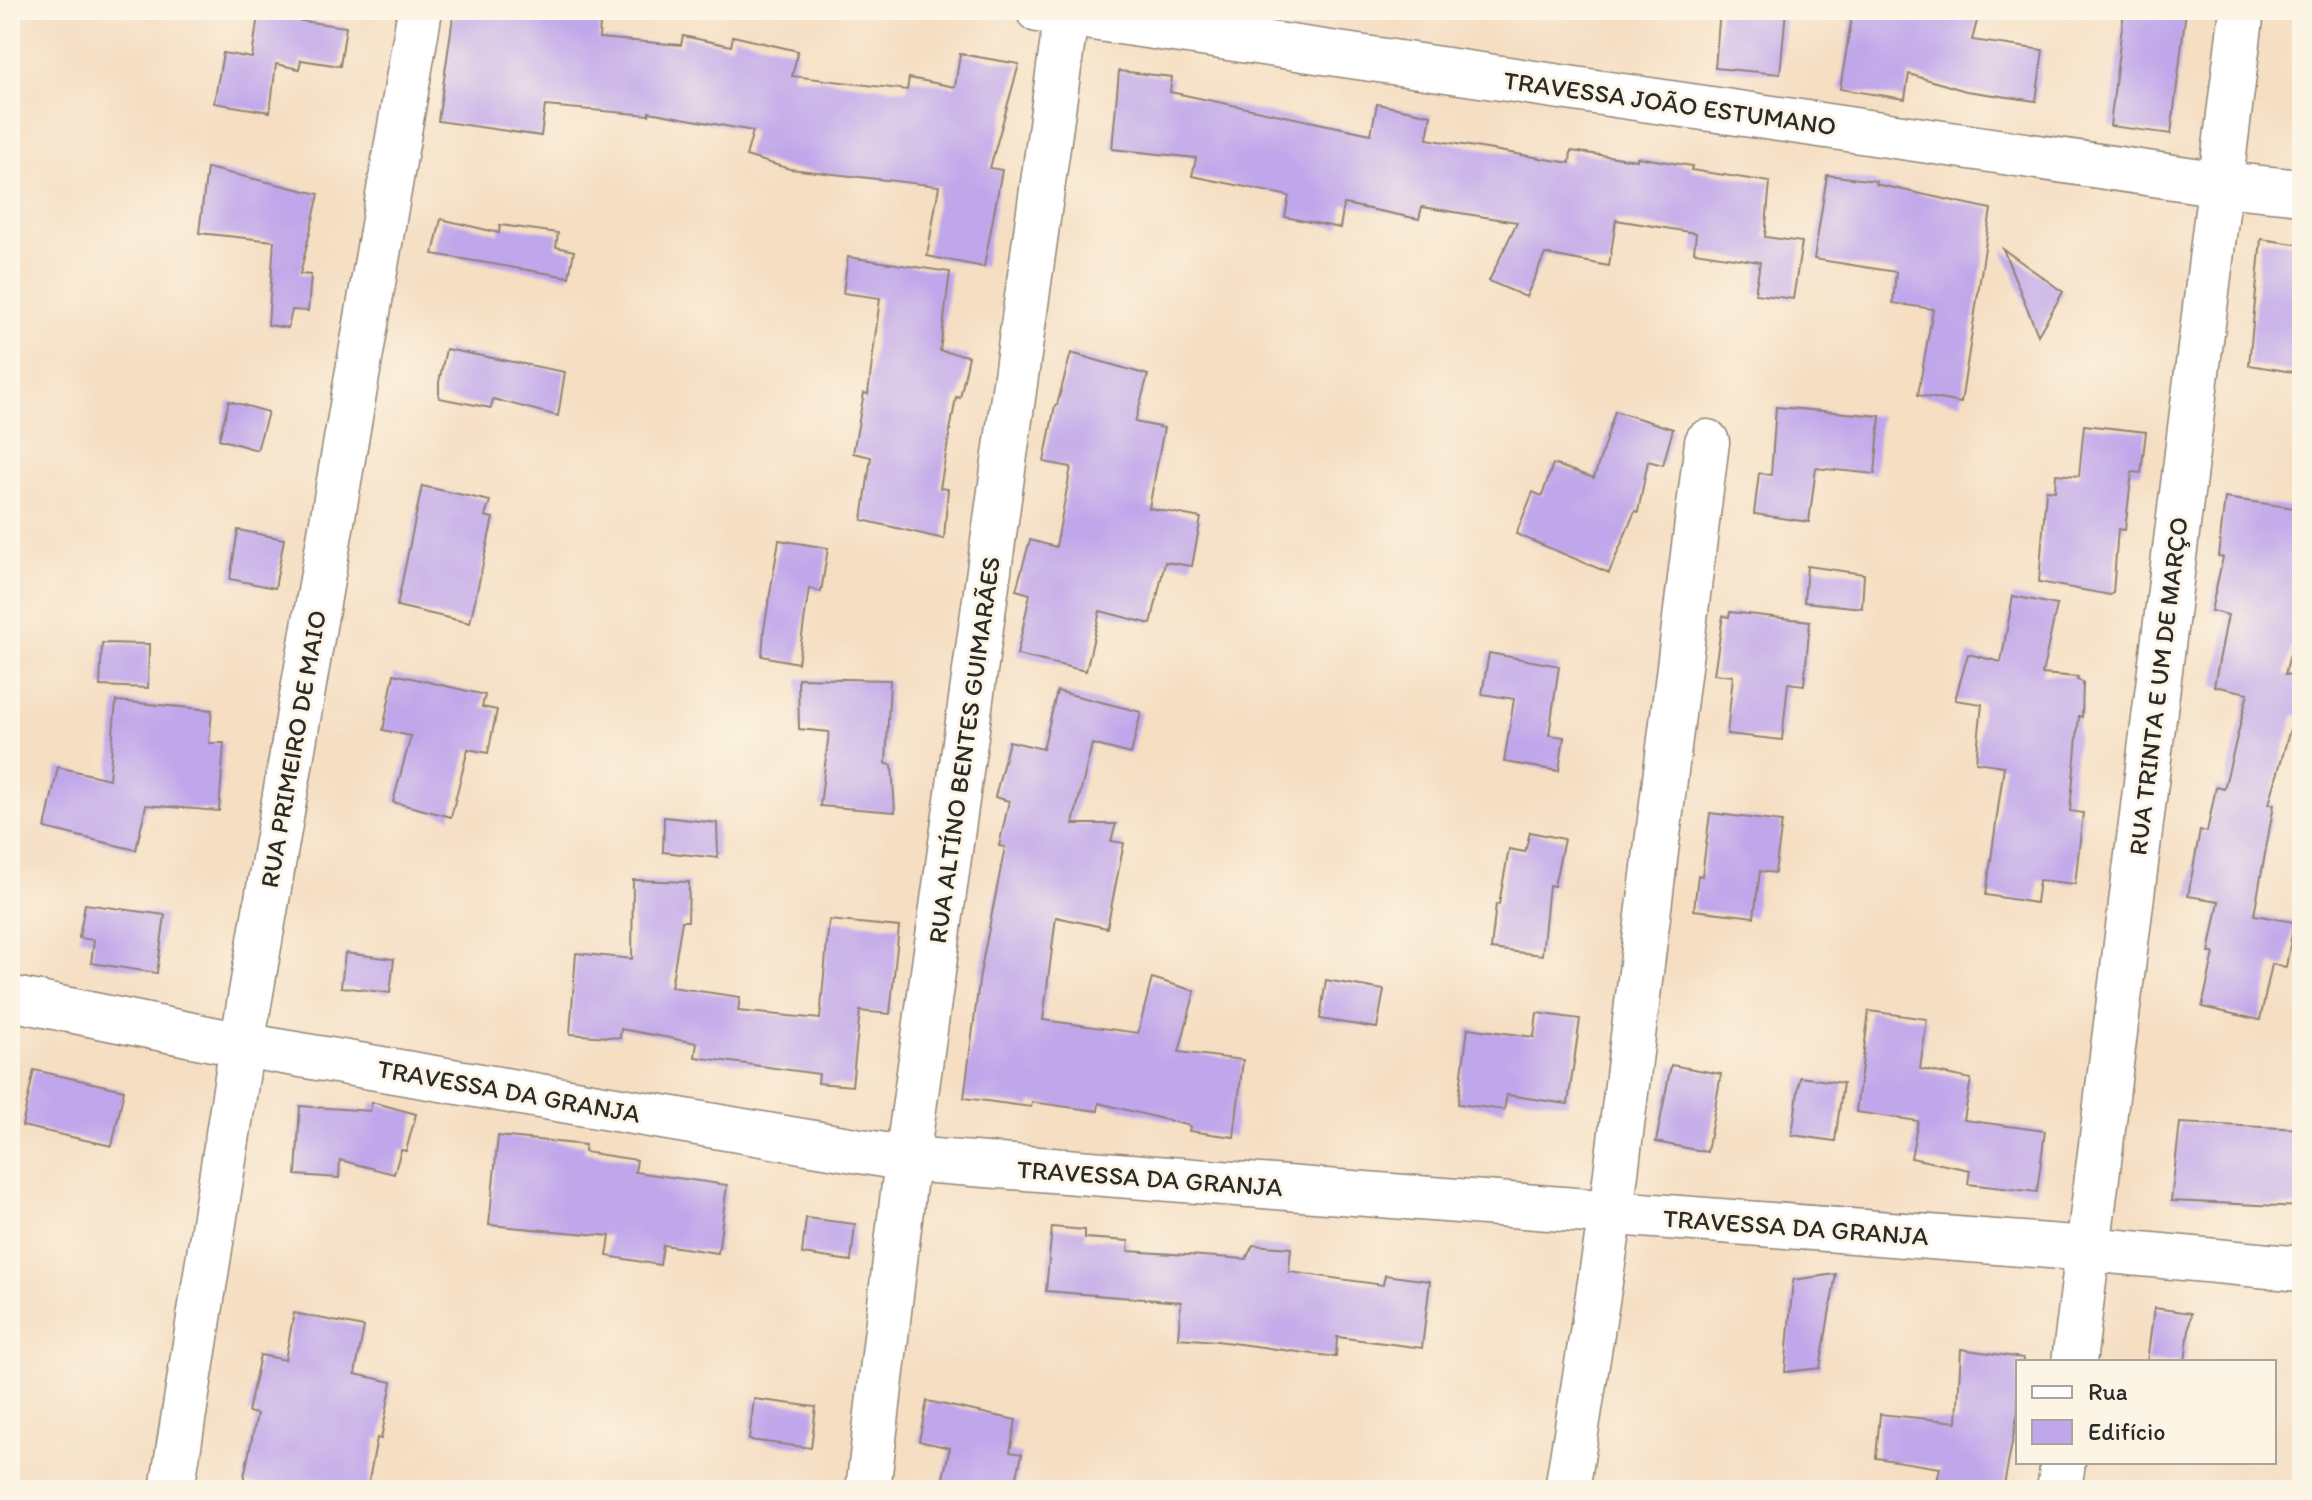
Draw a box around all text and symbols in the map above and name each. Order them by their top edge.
street label: TRAVESSA JOÃO ESTUMANO [1502,64,1838,142]
street label: RUA TRINTA E UM DE MARÇO [2121,515,2195,857]
street label: RUA ALTÍNO BENTES GUIMARÃES [921,554,1007,946]
street label: RUA PRIMEIRO DE MAIO [253,608,333,890]
street label: TRAVESSA DA GRANJA [375,1052,643,1130]
street label: TRAVESSA DA GRANJA [1016,1153,1284,1203]
street label: TRAVESSA DA GRANJA [1662,1202,1930,1252]
legend [2016,1360,2276,1464]
text: Rua [2088,1377,2128,1406]
text: Edifício [2088,1417,2165,1446]

